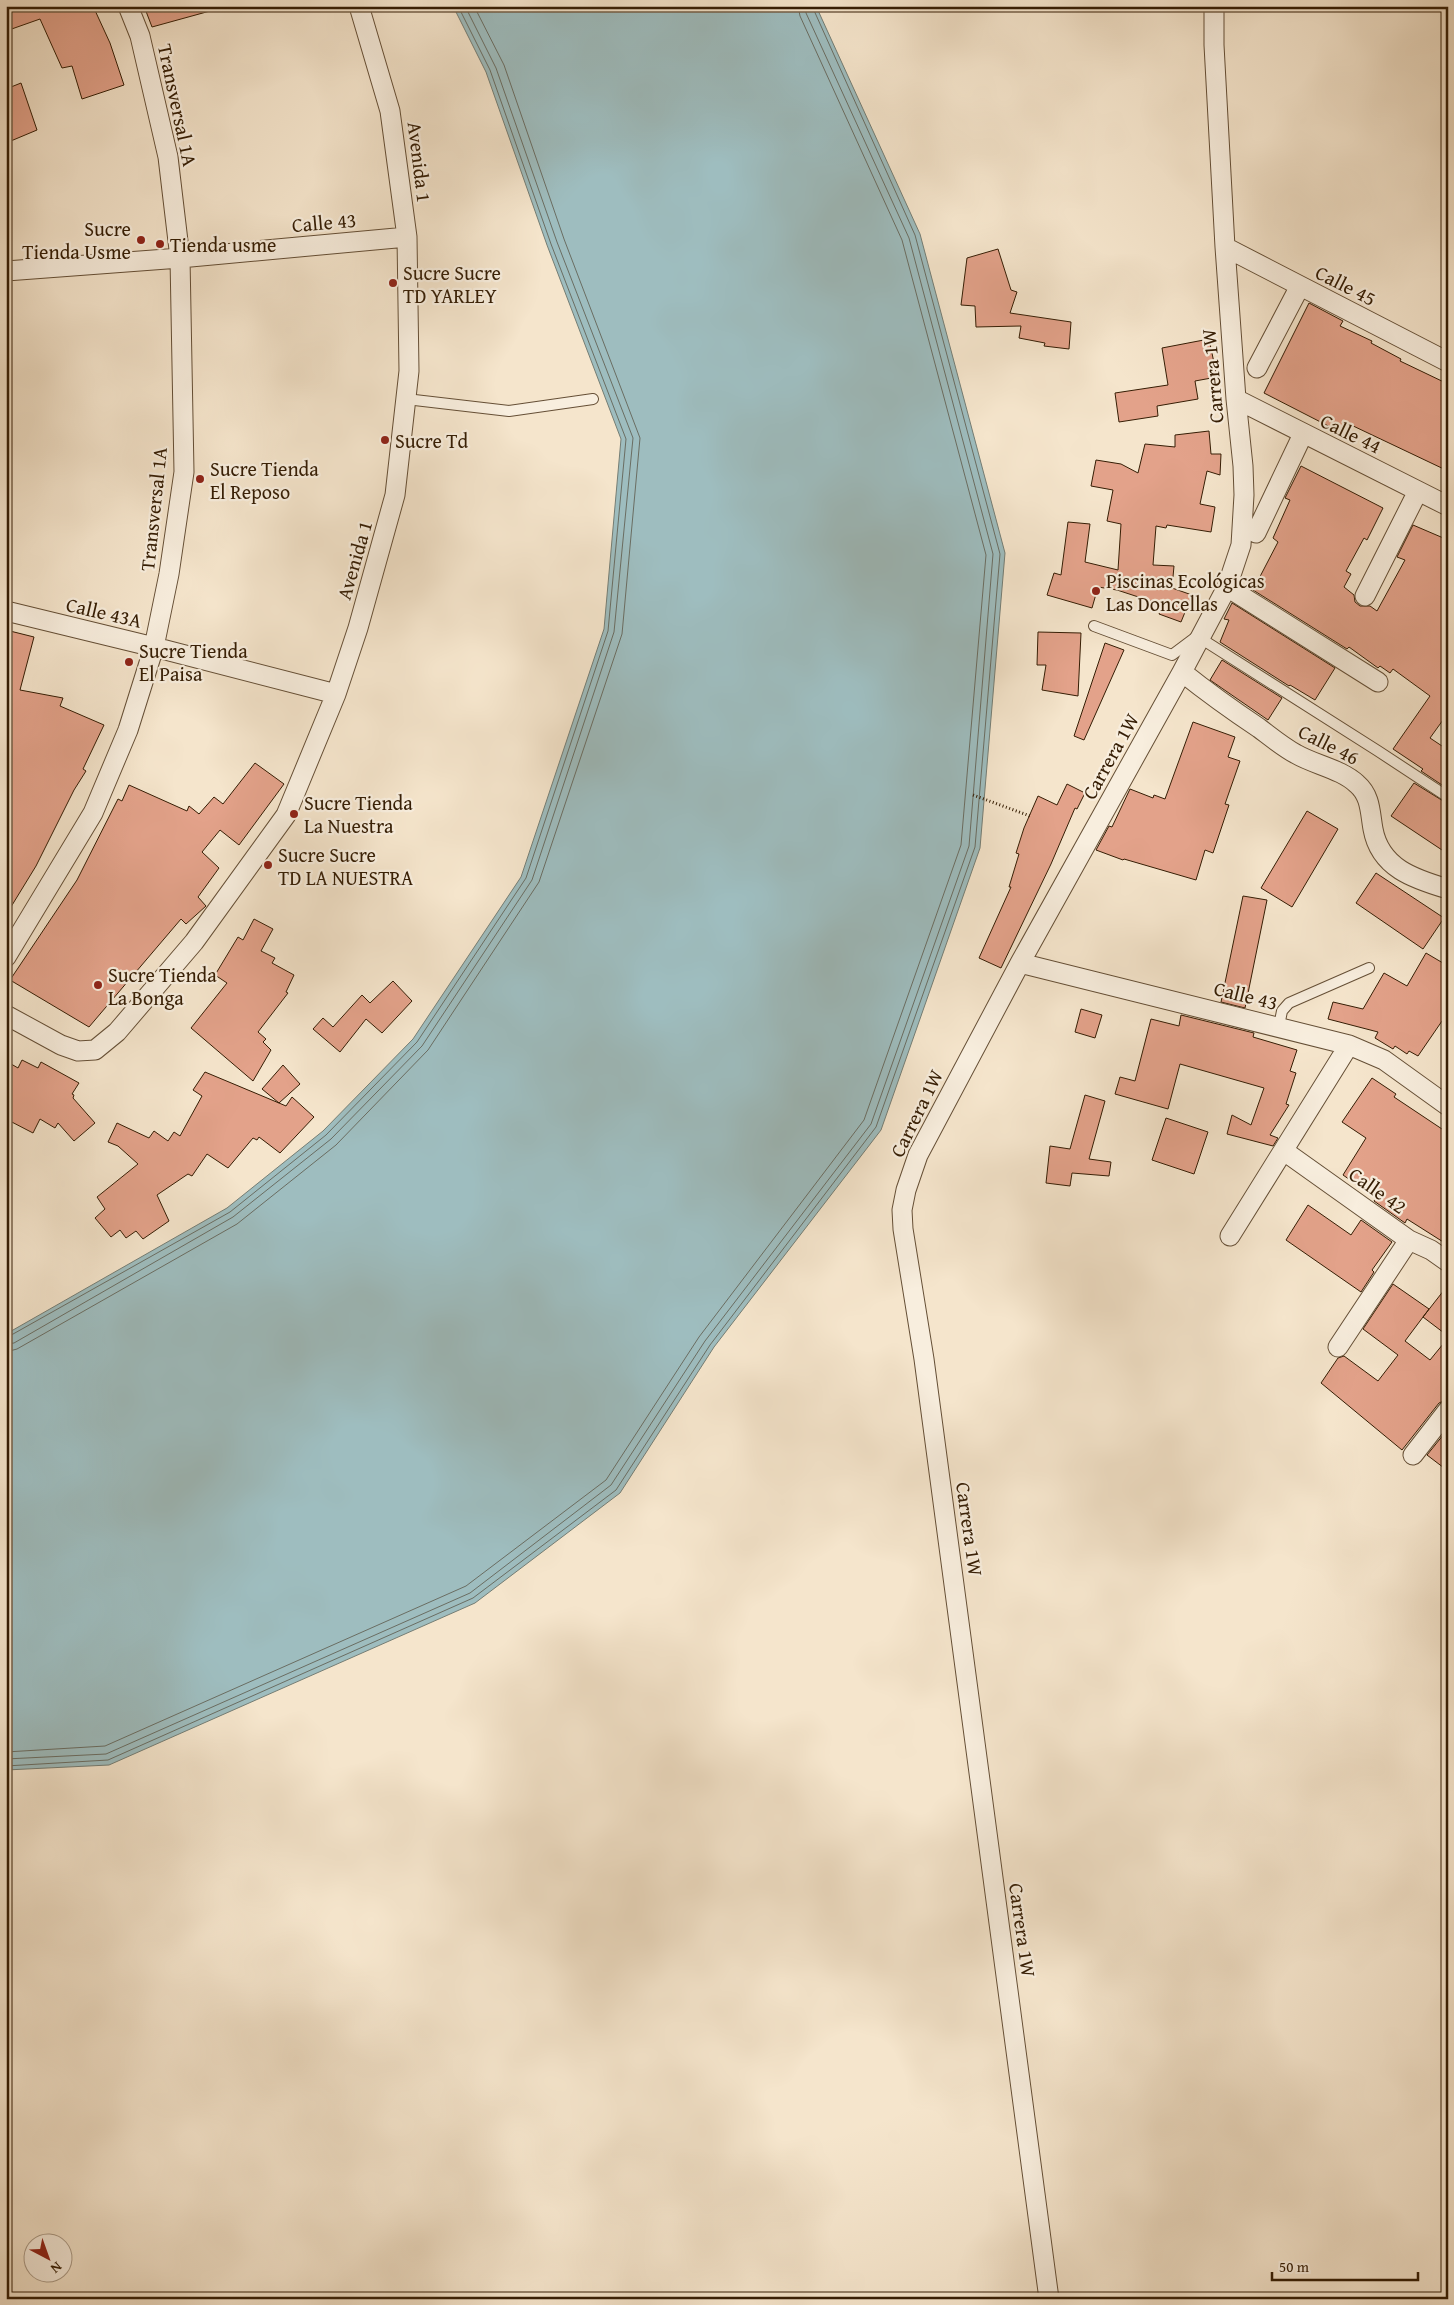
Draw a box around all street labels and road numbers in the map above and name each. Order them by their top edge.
street label: Transversal 1A [151,41,205,169]
street label: Avenida 1 [401,120,439,204]
street label: Calle 43 [291,205,357,239]
street label: Calle 45 [1311,257,1381,313]
street label: Carrera 1W [1193,328,1231,424]
street label: Calle 44 [1316,406,1386,460]
street label: Transversal 1A [132,446,174,572]
street label: Avenida 1 [329,517,379,603]
street label: Calle 43A [63,589,145,635]
street label: Carrera 1W [1074,708,1146,804]
street label: Calle 46 [1294,716,1364,772]
street label: Calle 43 [1211,973,1281,1017]
street label: Carrera 1W [882,1064,950,1162]
street label: Calle 42 [1343,1160,1413,1220]
street label: Carrera 1W [949,1480,991,1578]
street label: Carrera 1W [1002,1881,1044,1979]

